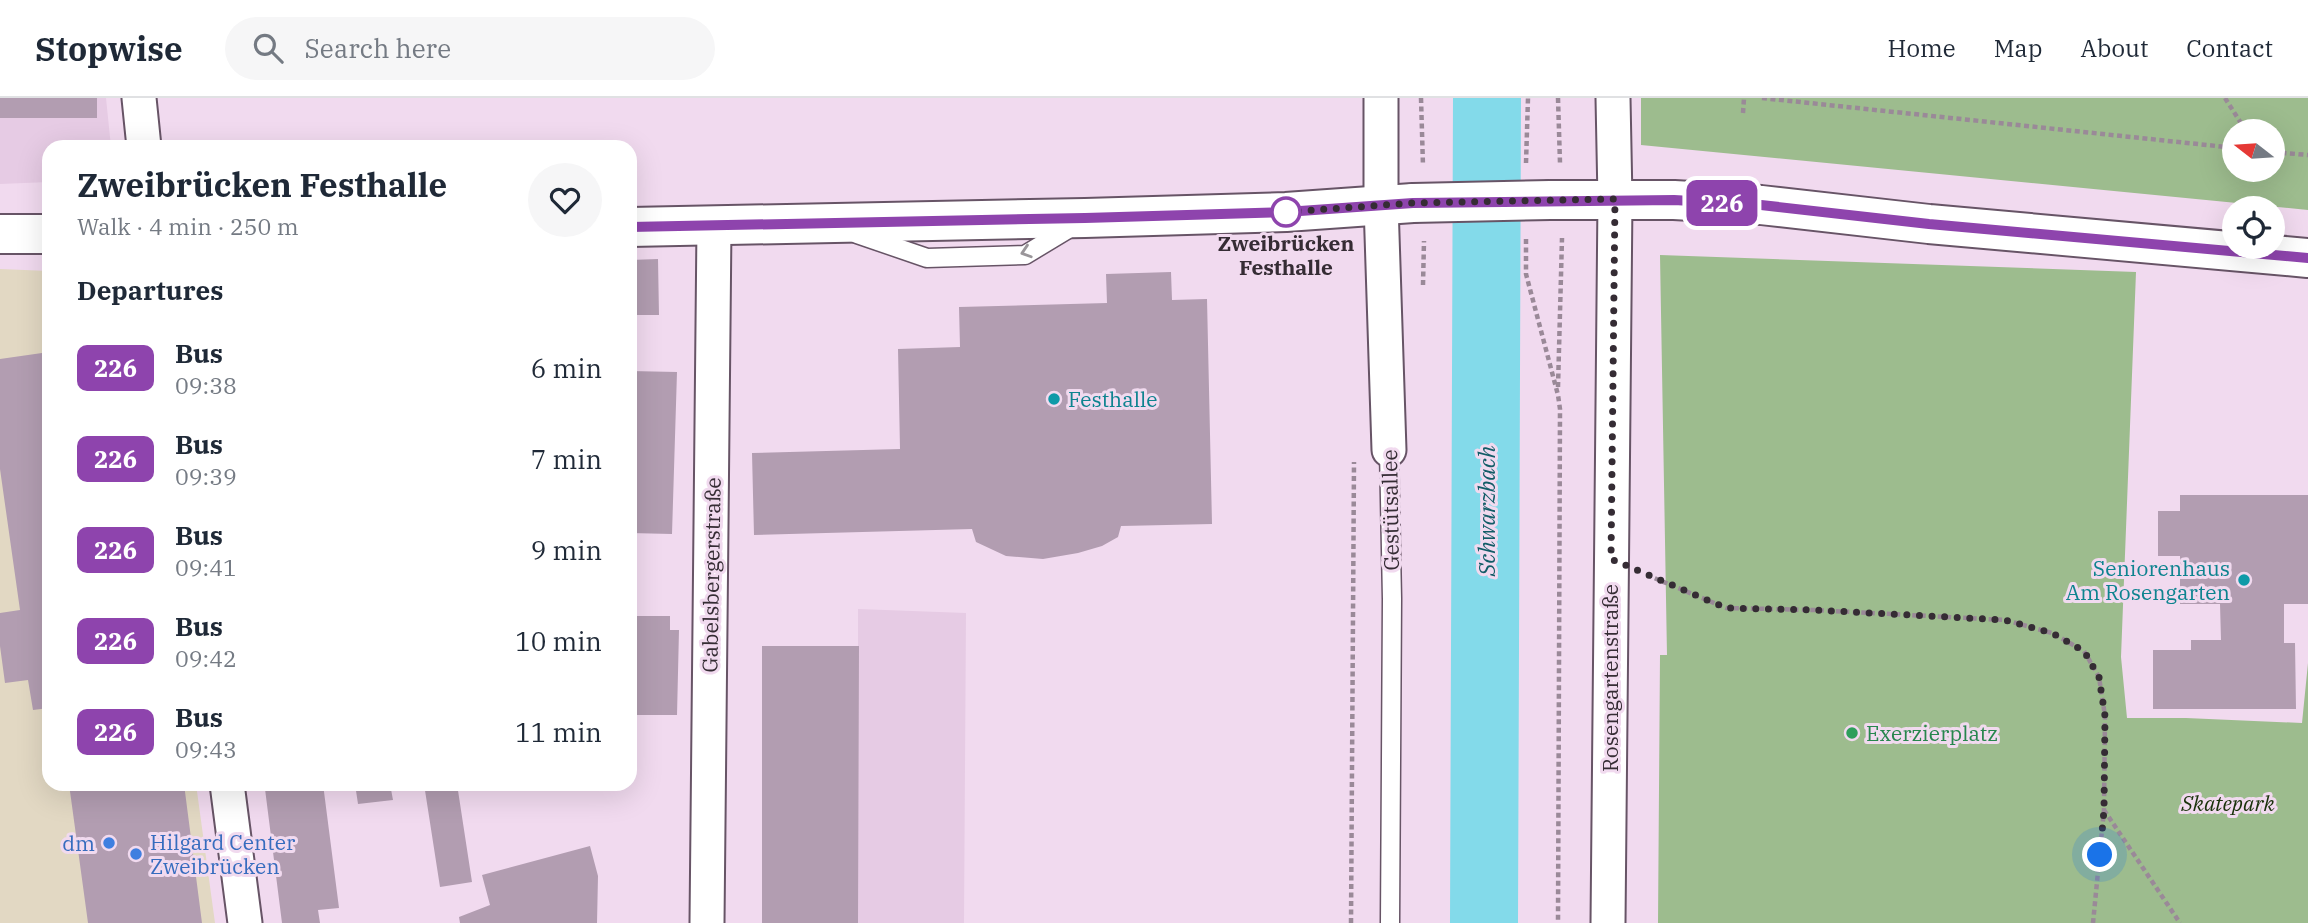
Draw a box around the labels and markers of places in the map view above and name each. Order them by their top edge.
marker: Zweibrücken Festhalle [1271,197,1301,227]
place label: Zweibrücken Festhalle [1218,229,1354,281]
place label: Festhalle [1068,385,1158,413]
marker: Festhalle [1046,391,1062,407]
place label: Seniorenhaus Am Rosengarten [2066,554,2230,606]
marker: Seniorenhaus Am Rosengarten [2236,572,2252,588]
place label: Exerzierplatz [1866,719,1998,747]
marker: Exerzierplatz [1844,725,1860,741]
place label: Hilgard Center Zweibrücken [150,828,296,880]
place label: dm [62,829,95,857]
marker: dm [101,835,117,851]
marker: Hilgard Center Zweibrücken [128,846,144,862]

